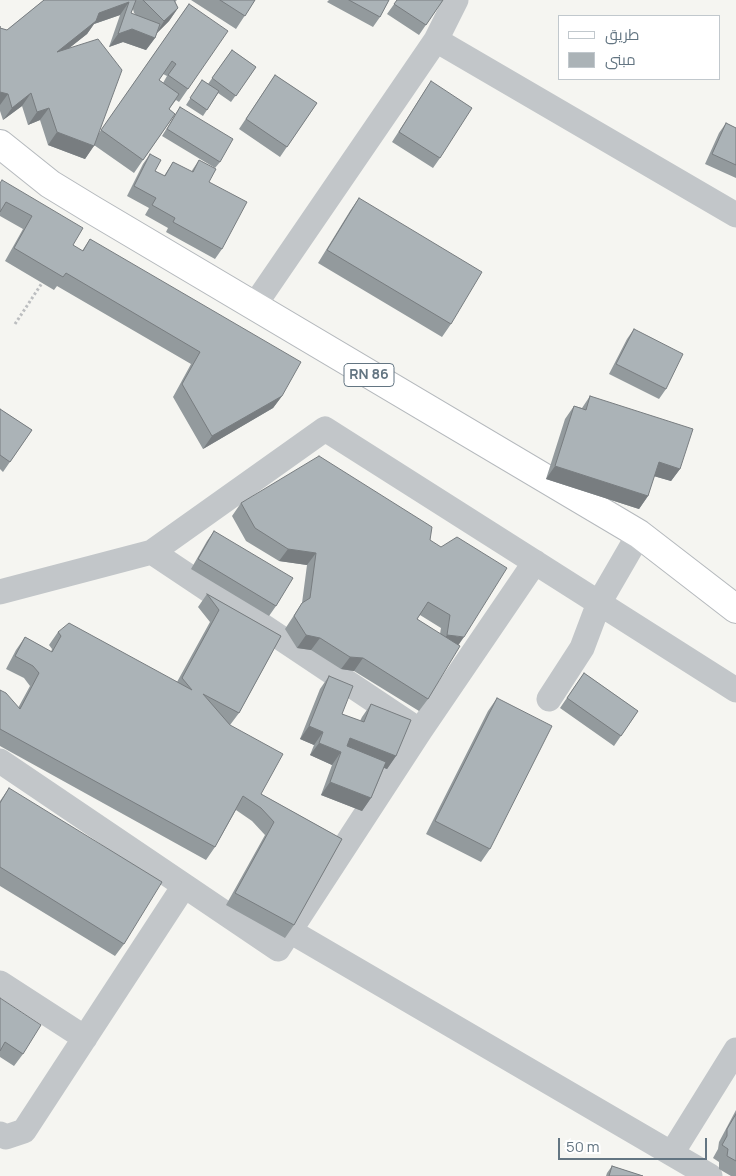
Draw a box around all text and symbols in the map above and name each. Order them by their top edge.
legend [558,15,721,80]
text: طريق [605,24,639,45]
text: مبنى [605,49,636,70]
road number: RN 86 [344,364,394,386]
scale bar [561,1128,710,1160]
text: 50 m [566,1136,600,1157]

